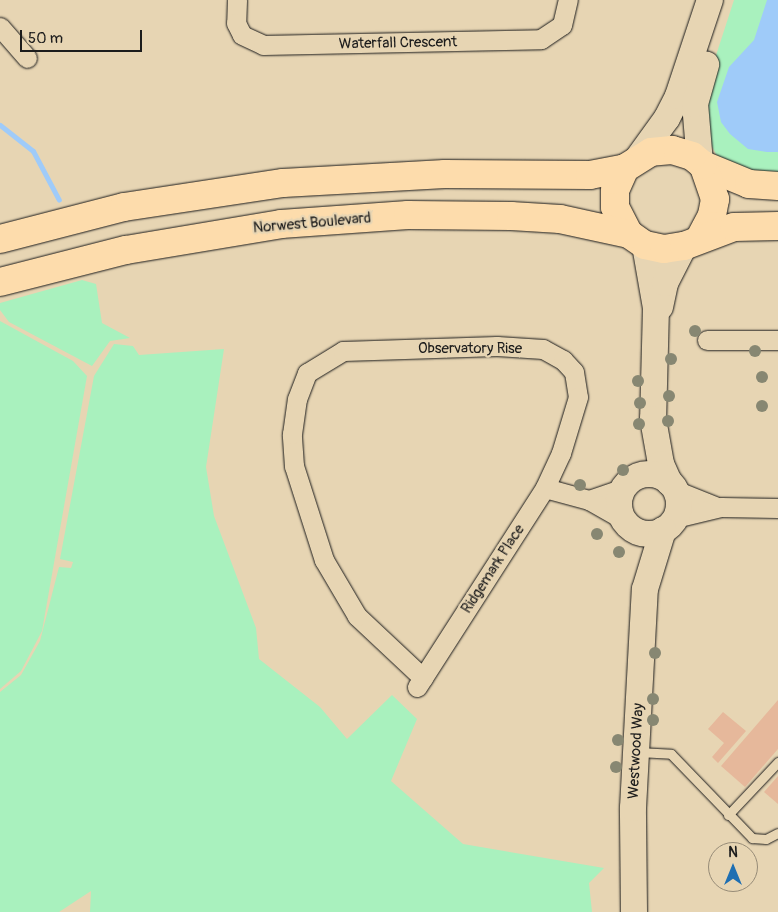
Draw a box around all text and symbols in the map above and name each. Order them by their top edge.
scale bar [22,20,145,52]
text: 50 m [28,29,63,48]
street label: Waterfall Crescent [339,33,457,53]
street label: Norwest Boulevard [252,209,372,237]
street label: Observatory Rise [418,340,522,358]
street label: Ridgemark Place [458,521,528,617]
street label: Westwood Way [625,703,647,799]
north arrow [708,842,758,892]
text: N [728,844,738,861]

